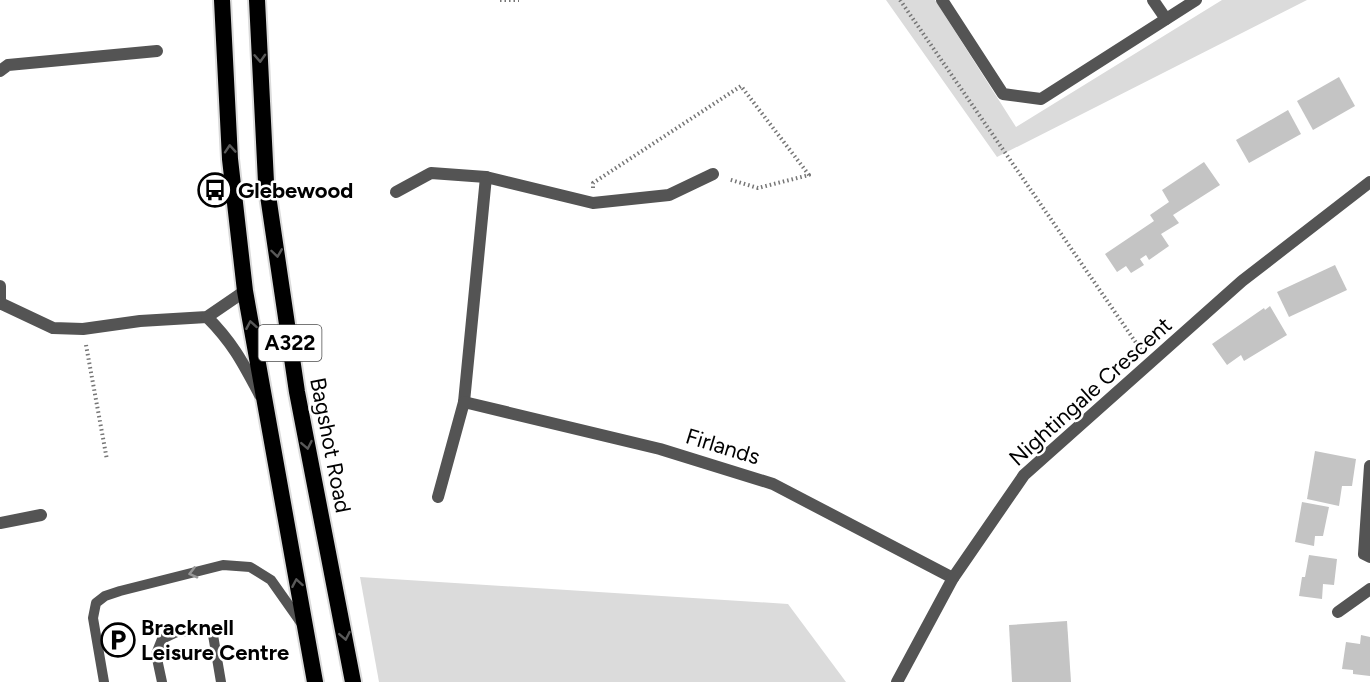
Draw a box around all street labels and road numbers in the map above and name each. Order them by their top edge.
street label: Nightingale Crescent [1003,311,1177,472]
road number: A322 [258,325,322,361]
street label: Bagshot Road [304,375,357,515]
street label: Firlands [683,422,763,470]

